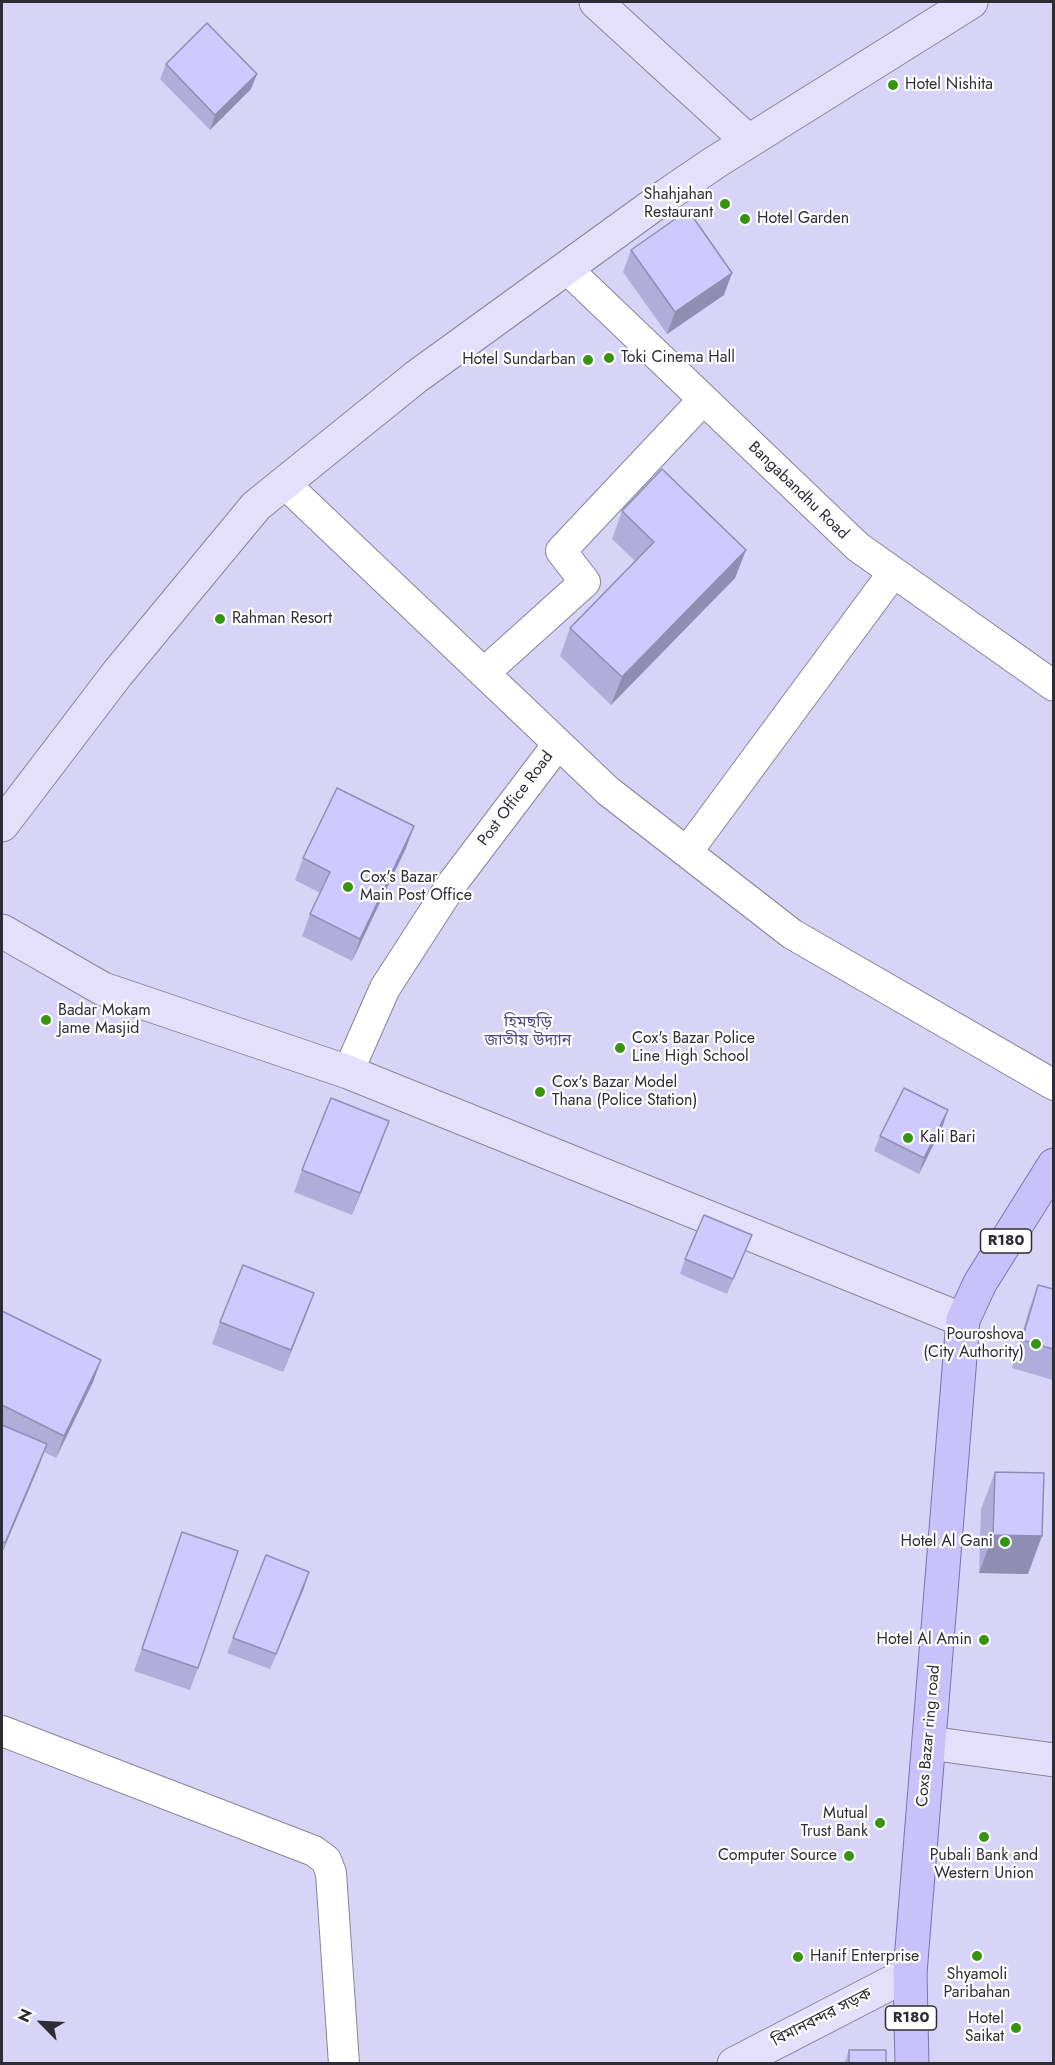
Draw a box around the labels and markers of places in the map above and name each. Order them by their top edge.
place label: Hotel Nishita [905,75,993,95]
marker: Hotel Nishita [886,78,900,92]
place label: Shahjahan Restaurant [644,185,713,223]
marker: Shahjahan Restaurant [718,197,732,211]
place label: Hotel Garden [757,209,849,229]
marker: Hotel Garden [738,212,752,226]
place label: Toki Cinema Hall [621,348,735,368]
place label: Hotel Sundarban [462,350,576,370]
marker: Toki Cinema Hall [602,351,616,365]
marker: Hotel Sundarban [581,353,595,367]
place label: Rahman Resort [232,609,332,629]
marker: Rahman Resort [213,612,227,626]
place label: Cox's Bazar Main Post Office [360,868,472,906]
marker: Cox's Bazar Main Post Office [341,880,355,894]
place label: Badar Mokam Jame Masjid [58,1001,151,1039]
marker: Badar Mokam Jame Masjid [39,1013,53,1027]
place label: Cox's Bazar Police Line High School [632,1029,755,1067]
marker: Cox's Bazar Police Line High School [613,1041,627,1055]
place label: Cox's Bazar Model Thana (Police Station) [552,1073,697,1111]
marker: Cox's Bazar Model Thana (Police Station) [533,1085,547,1099]
place label: Kali Bari [920,1128,976,1148]
marker: Kali Bari [901,1131,915,1145]
place label: Pouroshova (City Authority) [923,1325,1024,1363]
marker: Pouroshova (City Authority) [1029,1337,1043,1351]
place label: Hotel Al Gani [901,1532,993,1552]
marker: Hotel Al Gani [998,1535,1012,1549]
place label: Hotel Al Amin [877,1630,972,1650]
marker: Hotel Al Amin [977,1633,991,1647]
place label: Mutual Trust Bank [801,1804,868,1842]
marker: Mutual Trust Bank [873,1816,887,1830]
marker: Pubali Bank and Western Union [977,1830,991,1844]
place label: Computer Source [718,1846,837,1866]
place label: Pubali Bank and Western Union [930,1846,1038,1884]
marker: Computer Source [842,1849,856,1863]
place label: Hanif Enterprise [810,1947,919,1967]
marker: Shyamoli Paribahan [970,1949,984,1963]
marker: Hanif Enterprise [791,1950,805,1964]
place label: Shyamoli Paribahan [944,1965,1010,2003]
place label: Hotel Saikat [965,2009,1004,2047]
marker: Hotel Saikat [1009,2021,1023,2035]

